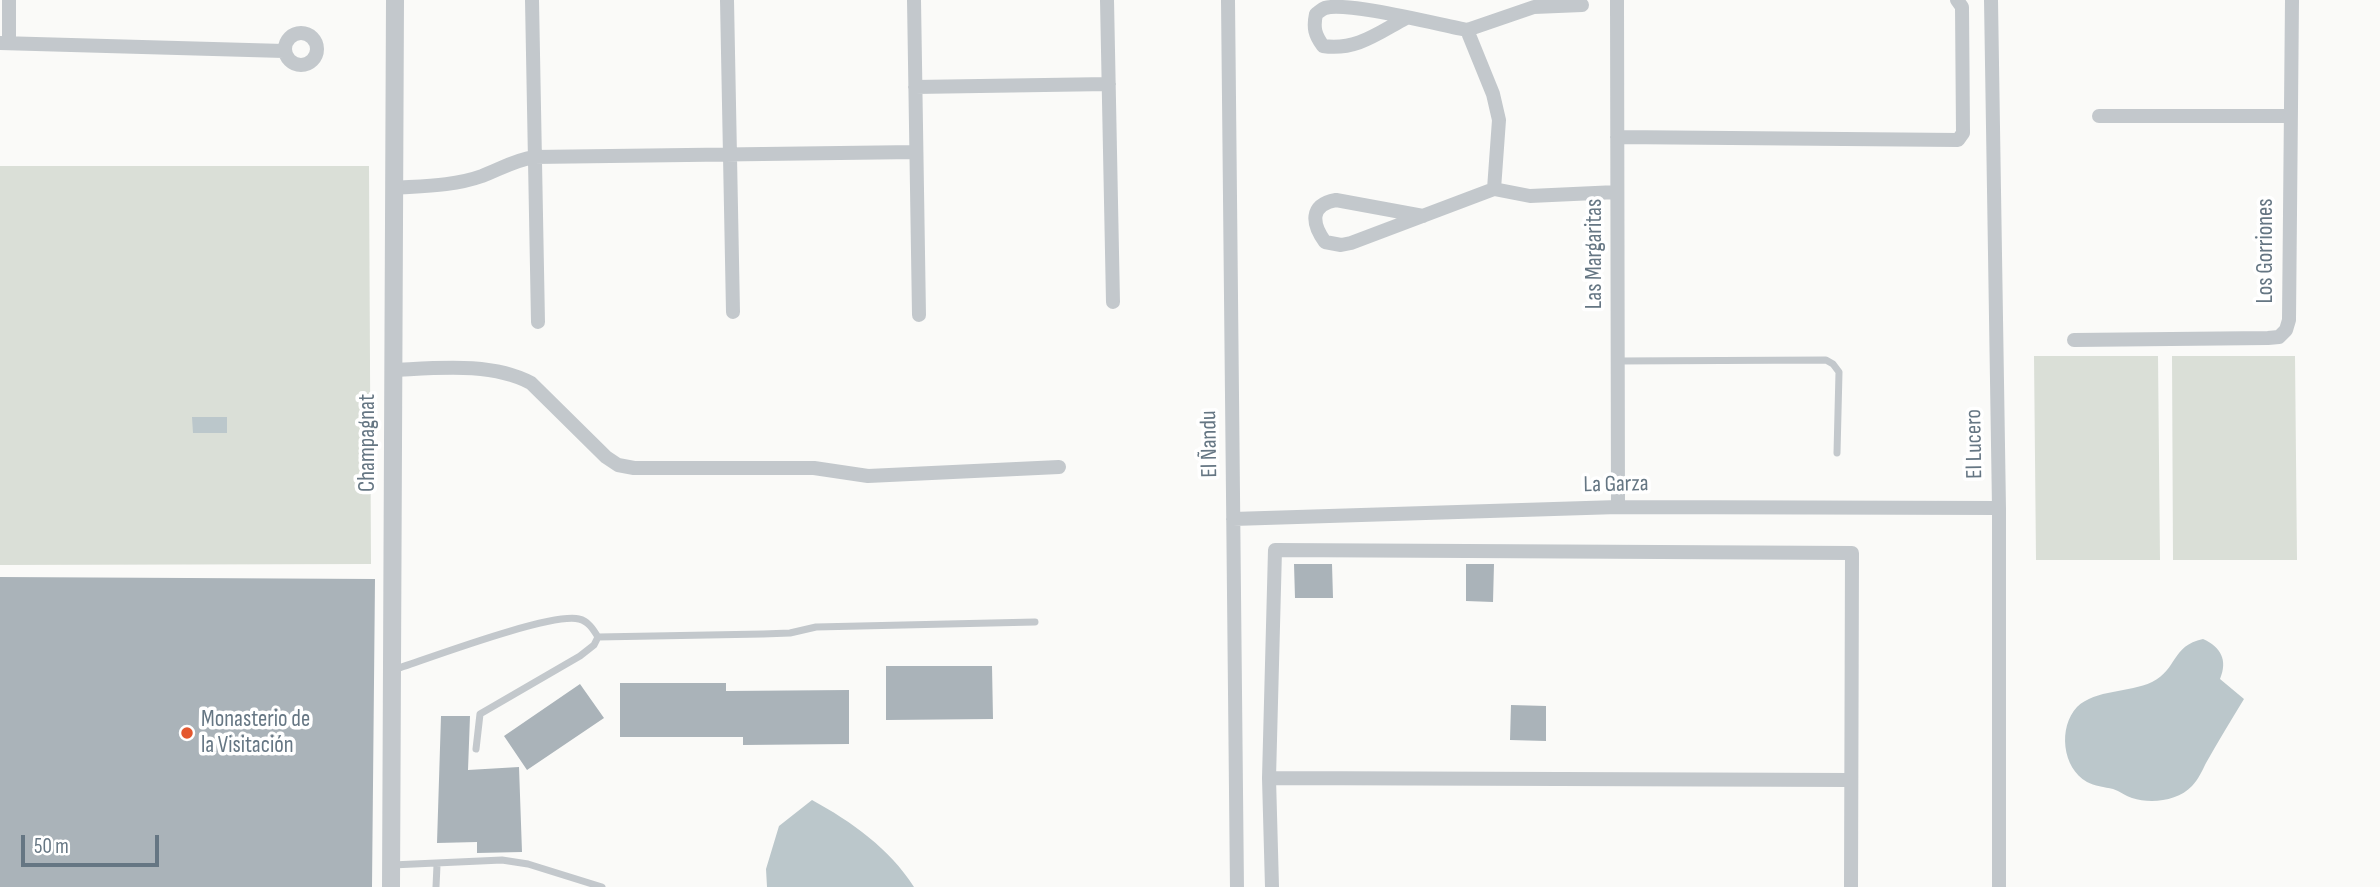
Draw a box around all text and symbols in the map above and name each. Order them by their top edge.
street label: Los Gorriones [2252,198,2280,304]
street label: Las Margaritas [1581,199,1609,309]
street label: Champagnat [354,394,382,492]
street label: El Lucero [1961,409,1989,479]
street label: El Ñandu [1196,410,1224,478]
street label: La Garza [1583,471,1649,499]
place label: Monasterio de la Visitación [201,706,310,760]
marker: Monasterio de la Visitación [179,725,195,741]
scale bar [24,820,163,864]
text: 50 m [34,834,69,859]

